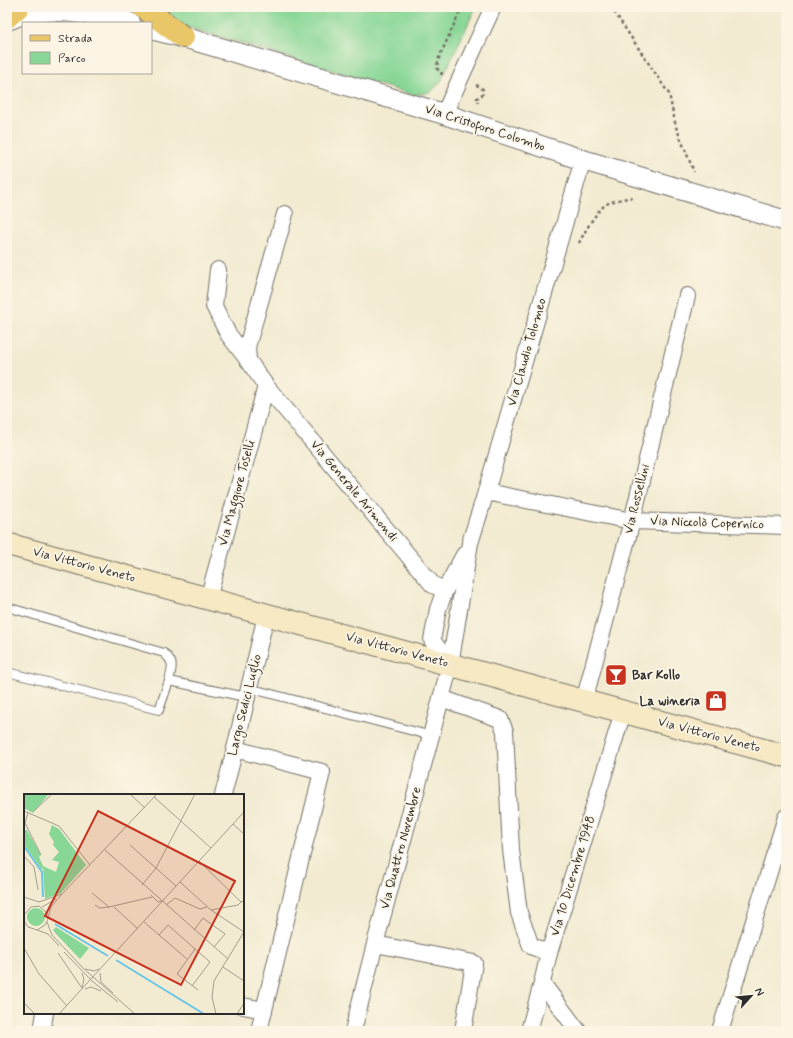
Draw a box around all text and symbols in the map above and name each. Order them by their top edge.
legend [22,22,152,74]
text: Strada [58,31,92,47]
text: Parco [58,51,86,67]
street label: Via Cristoforo Colombo [422,101,547,157]
street label: Via Claudio Tolomeo [503,296,551,408]
street label: Via Generale Arimondi [306,437,402,545]
street label: Via Maggiore Toselli [215,438,261,548]
street label: Via Rossellini [620,462,654,536]
street label: Via Niccolò Copernico [650,513,765,533]
street label: Via Vittorio Veneto [31,543,137,587]
street label: Via Vittorio Veneto [344,628,450,672]
street label: Largo Sedici Luglio [224,652,268,758]
bar icon: Bar Kollo [603,662,629,688]
place label: Bar Kollo [632,667,680,684]
shop icon: La wineria [703,688,729,714]
place label: La wineria [640,693,700,710]
street label: Via Vittorio Veneto [656,713,762,757]
street label: Via Quattro Novembre [376,785,426,911]
inset map [24,794,244,1014]
street label: Via 10 Dicembre 1948 [547,814,599,938]
north arrow [731,976,771,1016]
text: N [751,985,767,998]

